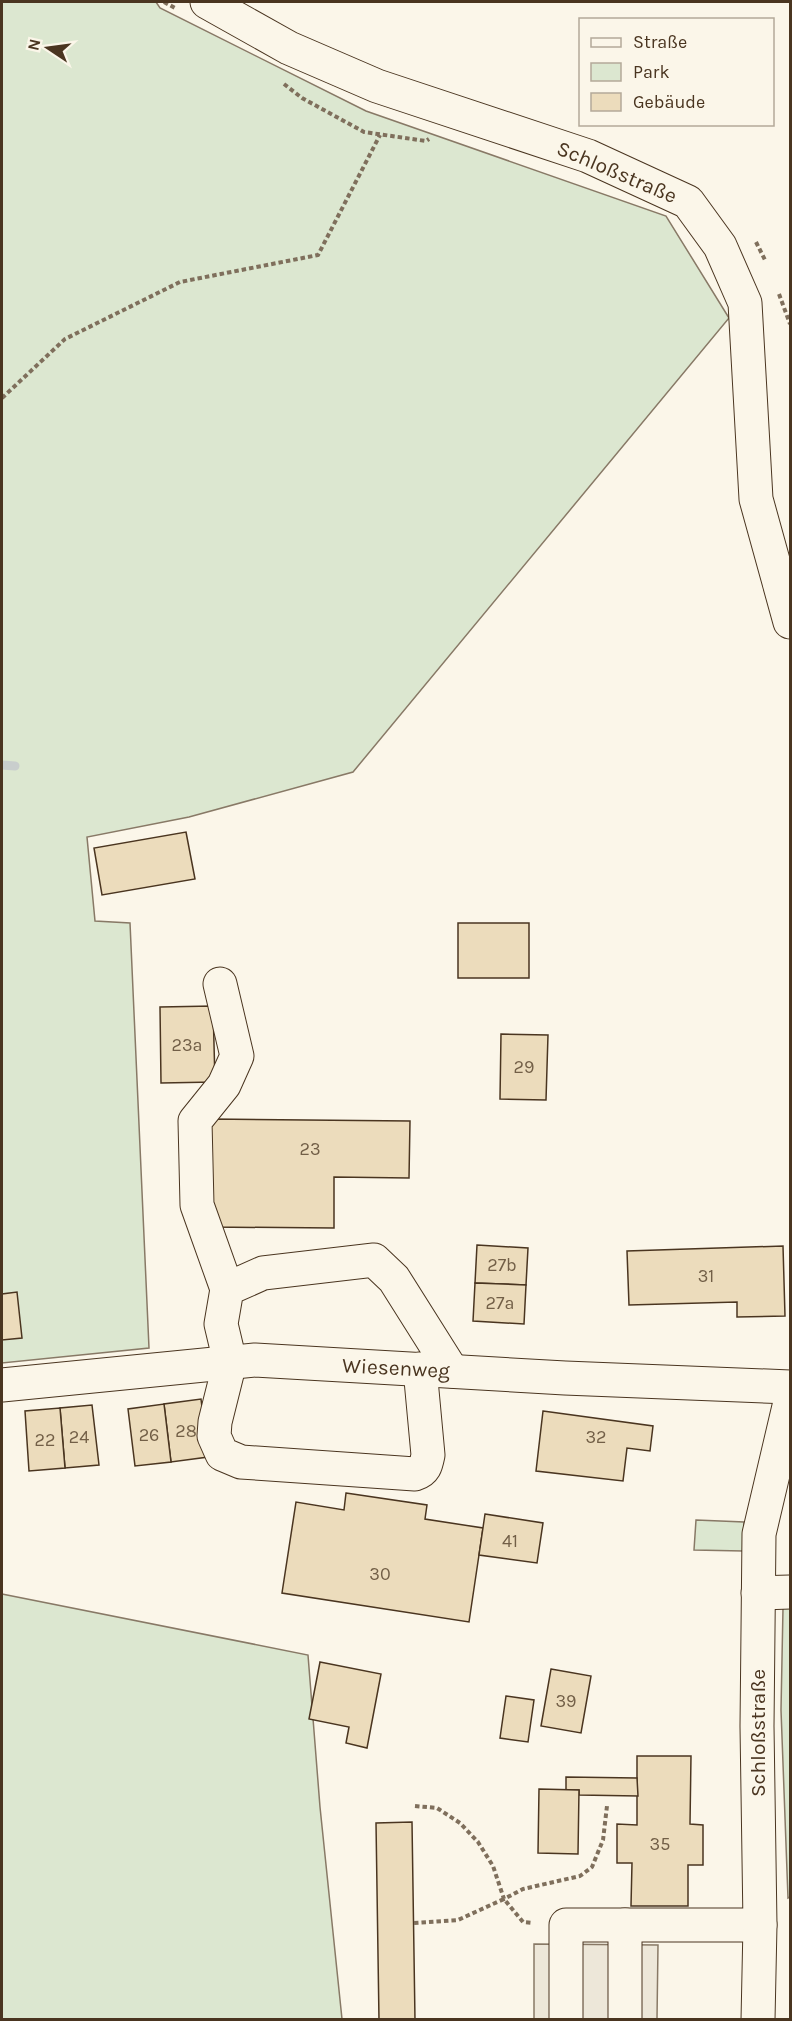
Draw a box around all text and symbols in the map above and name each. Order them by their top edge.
north arrow [18,18,78,78]
legend [579,18,774,126]
text: Straße [633,31,687,53]
text: N [23,37,44,52]
text: Park [633,61,670,83]
text: Gebäude [633,91,705,113]
street label: Schloßstraße [553,136,681,208]
house number: 23a [172,1034,202,1056]
house number: 29 [514,1056,534,1078]
house number: 23 [299,1138,321,1160]
house number: 27b [487,1254,517,1276]
house number: 31 [698,1265,714,1287]
house number: 27a [486,1292,514,1314]
street label: Wiesenweg [341,1353,451,1383]
house number: 28 [175,1420,197,1442]
house number: 26 [139,1424,159,1446]
house number: 24 [69,1426,89,1448]
house number: 32 [585,1426,607,1448]
house number: 22 [35,1429,55,1451]
house number: 41 [502,1530,518,1552]
house number: 30 [369,1563,391,1585]
street label: Schloßstraße [746,1669,770,1797]
house number: 39 [555,1690,577,1712]
house number: 35 [650,1833,670,1855]

